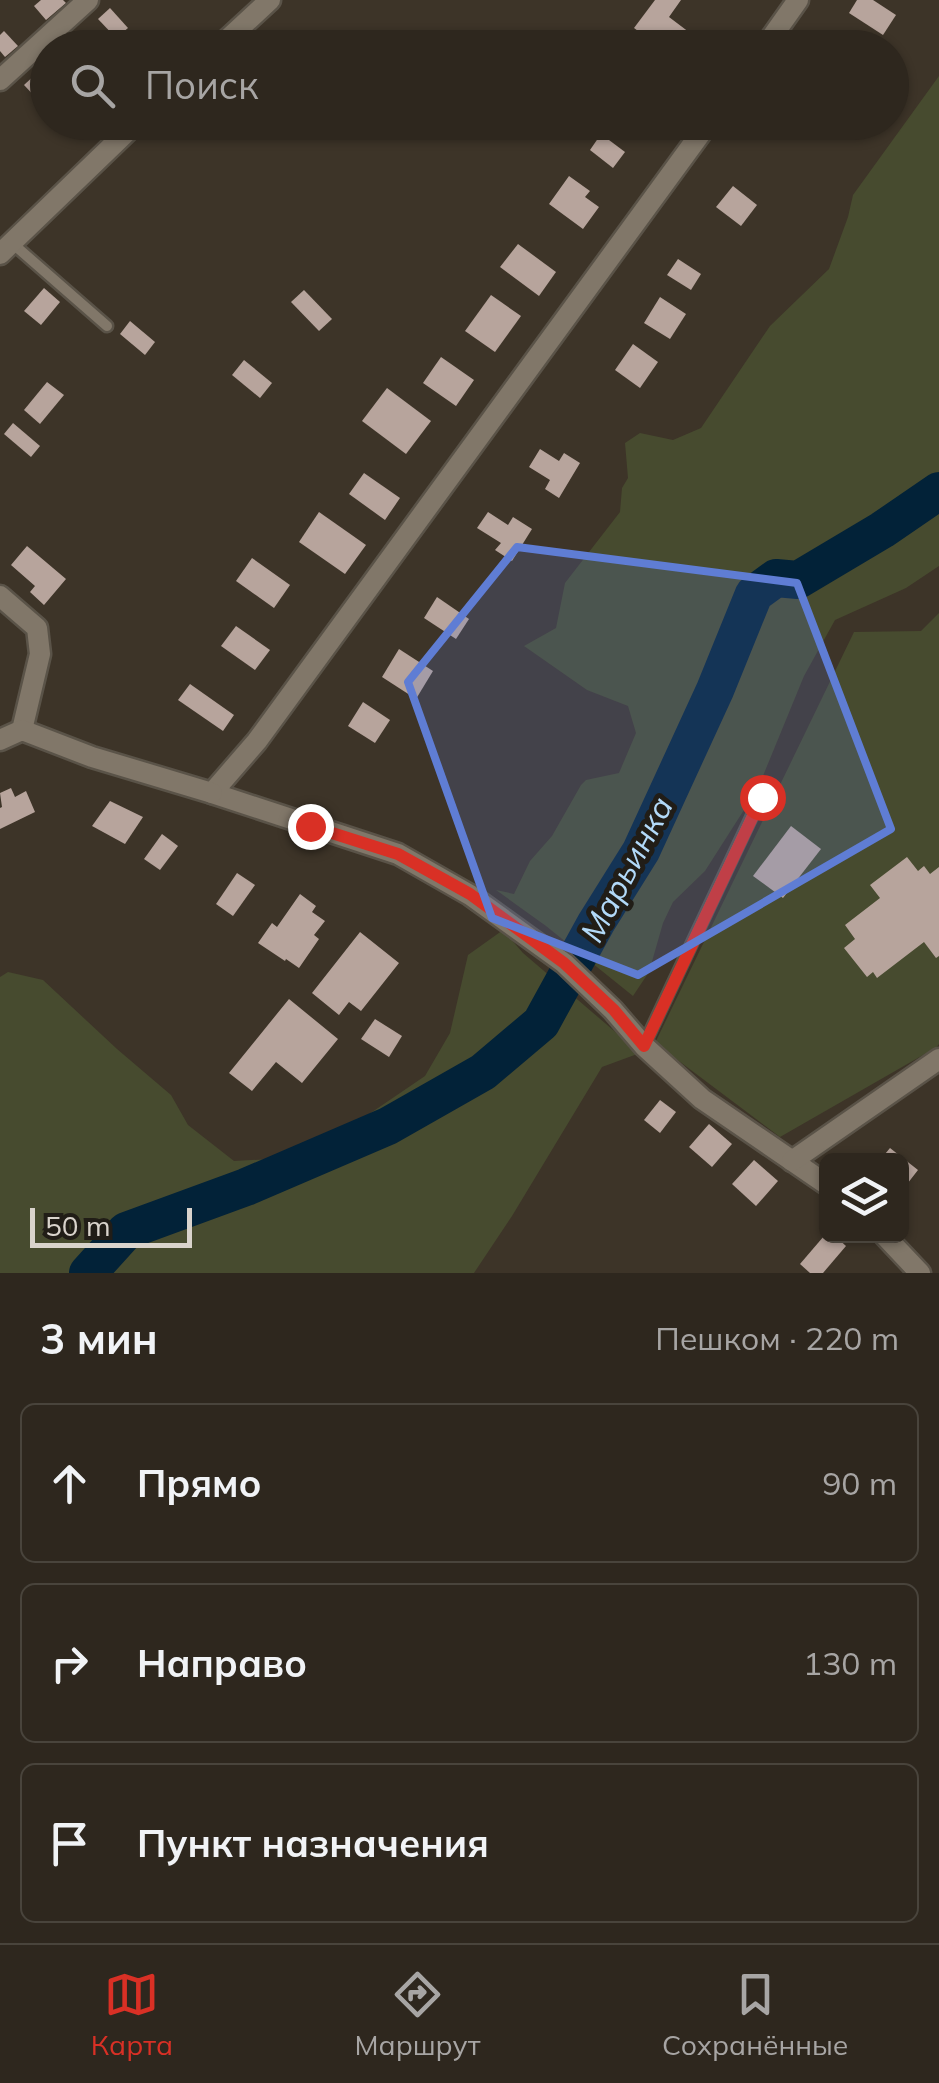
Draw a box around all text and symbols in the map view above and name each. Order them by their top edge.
search box [30,30,909,140]
icon: search [65,58,120,113]
text: Поиск [145,61,258,109]
route start [740,775,786,821]
water label: Марьинка [571,789,681,949]
route end [288,804,334,850]
map controls [819,1153,909,1243]
button: layers [819,1153,909,1243]
scale bar [30,1203,192,1248]
text: 50 m [45,1208,111,1243]
text: 3 мин [40,1312,158,1365]
text: Пешком · 220 m [655,1318,899,1358]
icon: ahead [42,1456,97,1511]
text: Прямо [137,1459,262,1507]
text: 90 m [822,1463,897,1503]
icon: right [42,1636,97,1691]
text: Направо [137,1639,307,1687]
text: 130 m [803,1643,897,1683]
icon: arrive [42,1816,97,1871]
text: Пункт назначения [137,1819,489,1867]
tab: Карта [91,1967,173,2062]
tab: Маршрут [355,1967,481,2062]
tab: Сохранённые [662,1967,848,2062]

